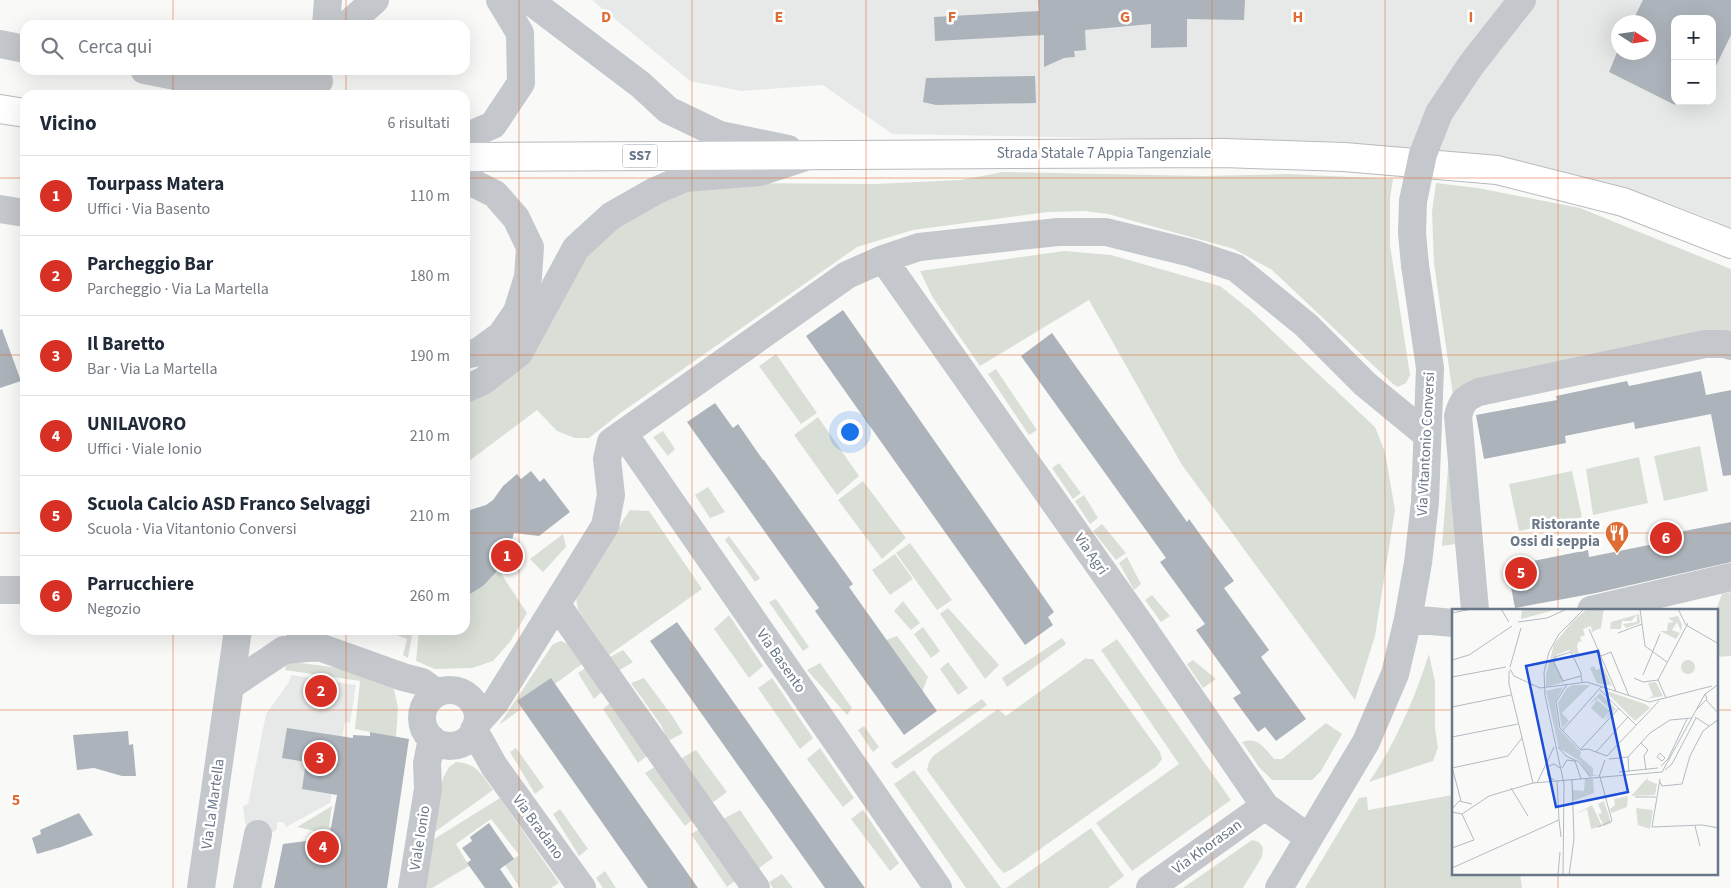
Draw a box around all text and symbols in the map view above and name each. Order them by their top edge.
text: D [601,6,611,28]
text: E [775,6,783,28]
text: F [948,6,956,28]
text: G [1120,6,1130,28]
text: H [1293,6,1303,28]
text: I [1469,6,1473,28]
north arrow [1611,15,1656,60]
map controls [1671,15,1716,105]
button: + [1671,15,1716,60]
search box [20,20,470,75]
icon: search [38,34,66,62]
text: Cerca qui [78,34,152,61]
button: − [1671,60,1716,105]
text: Vicino [40,108,97,138]
text: 6 risultati [388,112,450,134]
street label: Strada Statale 7 Appia Tangenziale [997,143,1211,164]
road number: SS7 [622,144,658,168]
text: Tourpass Matera [87,171,224,198]
text: 1 [52,185,60,207]
text: 110 m [410,185,450,207]
text: Uffici · Via Basento [87,198,210,220]
text: Parcheggio Bar [87,251,213,278]
text: 2 [52,265,60,287]
text: 180 m [410,265,450,287]
text: Parcheggio · Via La Martella [87,278,269,300]
text: Il Baretto [87,331,165,358]
text: 3 [52,345,60,367]
text: 190 m [410,345,450,367]
text: Bar · Via La Martella [87,358,218,380]
street label: Via Vitantonio Conversi [1412,371,1440,517]
text: UNILAVORO [87,411,186,438]
your location [837,419,863,445]
text: 4 [52,425,60,447]
text: 210 m [410,425,450,447]
text: Uffici · Viale Ionio [87,438,202,460]
text: Scuola Calcio ASD Franco Selvaggi [87,491,371,518]
text: 5 [52,505,60,527]
text: 210 m [410,505,450,527]
place label: Ristorante Ossi di seppia [1510,514,1600,552]
text: Scuola · Via Vitantonio Conversi [87,518,297,540]
pin: 6 [1650,519,1682,557]
restaurant icon: Ristorante Ossi di seppia [1604,520,1630,554]
street label: Via Agri [1069,529,1113,579]
pin: 1 [491,537,523,575]
pin: 5 [1505,554,1537,592]
text: Parrucchiere [87,571,194,598]
text: 6 [52,585,60,607]
text: 260 m [410,585,450,607]
text: Negozio [87,598,141,620]
inset map [1452,609,1718,876]
street label: Via Basento [751,625,811,697]
pin: 2 [305,672,337,710]
pin: 3 [304,739,336,777]
street label: Via La Martella [196,757,230,851]
text: 5 [12,789,20,811]
street label: Via Bradano [507,790,569,864]
street label: Viale Ionio [405,804,435,872]
street label: Via Khorasan [1168,815,1246,879]
pin: 4 [307,828,339,866]

